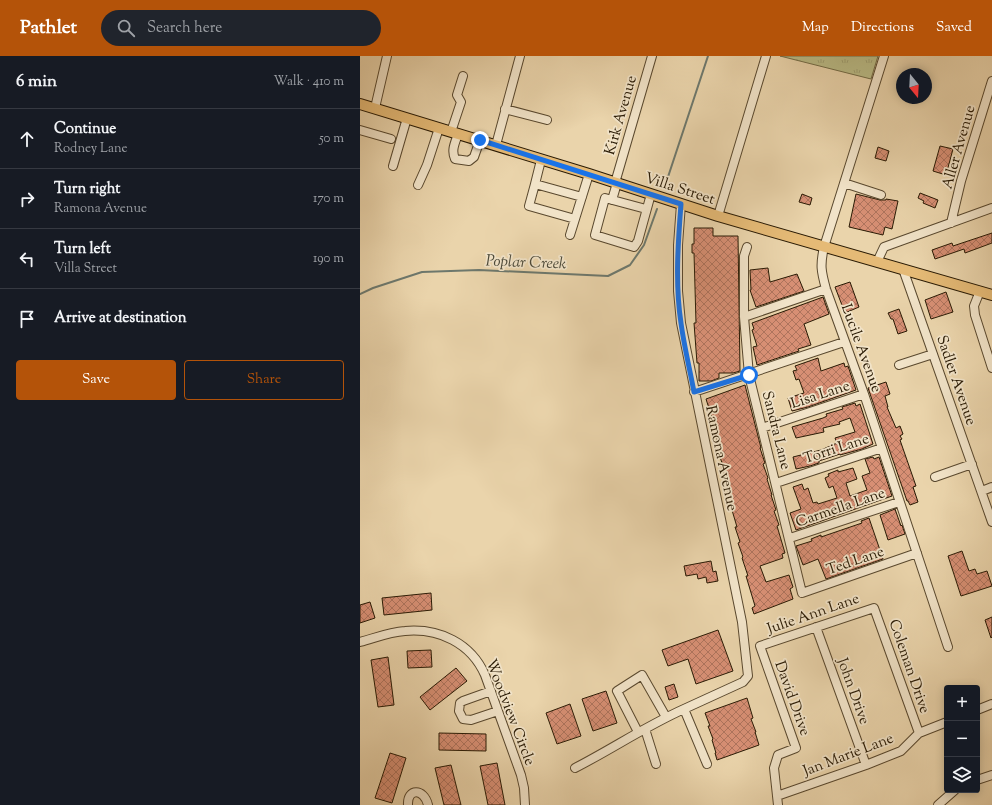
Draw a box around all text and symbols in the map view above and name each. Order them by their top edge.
search box [101,10,381,46]
text: Pathlet [20,15,77,42]
icon: search [115,17,137,39]
text: Search here [147,18,222,39]
text: Map [802,18,829,38]
text: Directions [851,18,914,38]
text: Saved [936,18,972,38]
north arrow [896,68,932,104]
text: 6 min [16,70,57,94]
text: Walk · 410 m [273,73,344,91]
street label: Kirk Avenue [600,73,643,158]
street label: Aller Avenue [937,103,981,192]
text: Continue [54,119,116,140]
icon: ahead [16,128,38,150]
text: 50 m [319,130,344,148]
route end [471,131,489,149]
text: Rodney Lane [54,140,128,158]
street label: Villa Street [642,168,717,211]
text: Turn right [54,179,120,200]
icon: right [16,188,38,210]
text: 170 m [313,190,344,208]
text: Ramona Avenue [54,200,147,218]
text: Turn left [54,239,111,260]
icon: left [16,248,38,270]
text: 190 m [313,250,344,268]
water label: Poplar Creek [485,251,567,276]
text: Villa Street [54,260,117,278]
street label: Lucile Avenue [835,301,886,396]
icon: arrive [16,308,38,330]
text: Arrive at destination [54,308,187,329]
street label: Sadler Avenue [930,333,981,428]
button: Save [16,360,176,400]
button: Share [184,360,344,400]
route start [740,366,758,384]
street label: Lisa Lane [788,376,853,415]
street label: Sandra Lane [756,389,795,472]
street label: Ramona Avenue [699,404,742,513]
street label: Torri Lane [801,429,872,470]
street label: Carmella Lane [793,483,888,534]
street label: Ted Lane [824,542,887,581]
street label: Julie Ann Lane [764,589,862,640]
street label: Coleman Drive [883,617,935,716]
street label: John Drive [831,654,874,728]
street label: Woodview Circle [480,656,540,769]
street label: David Drive [768,658,815,739]
map controls [944,685,980,793]
button: + [944,685,980,721]
button: − [944,721,980,757]
street label: Jan Marie Lane [799,728,897,783]
button: layers [944,757,980,793]

